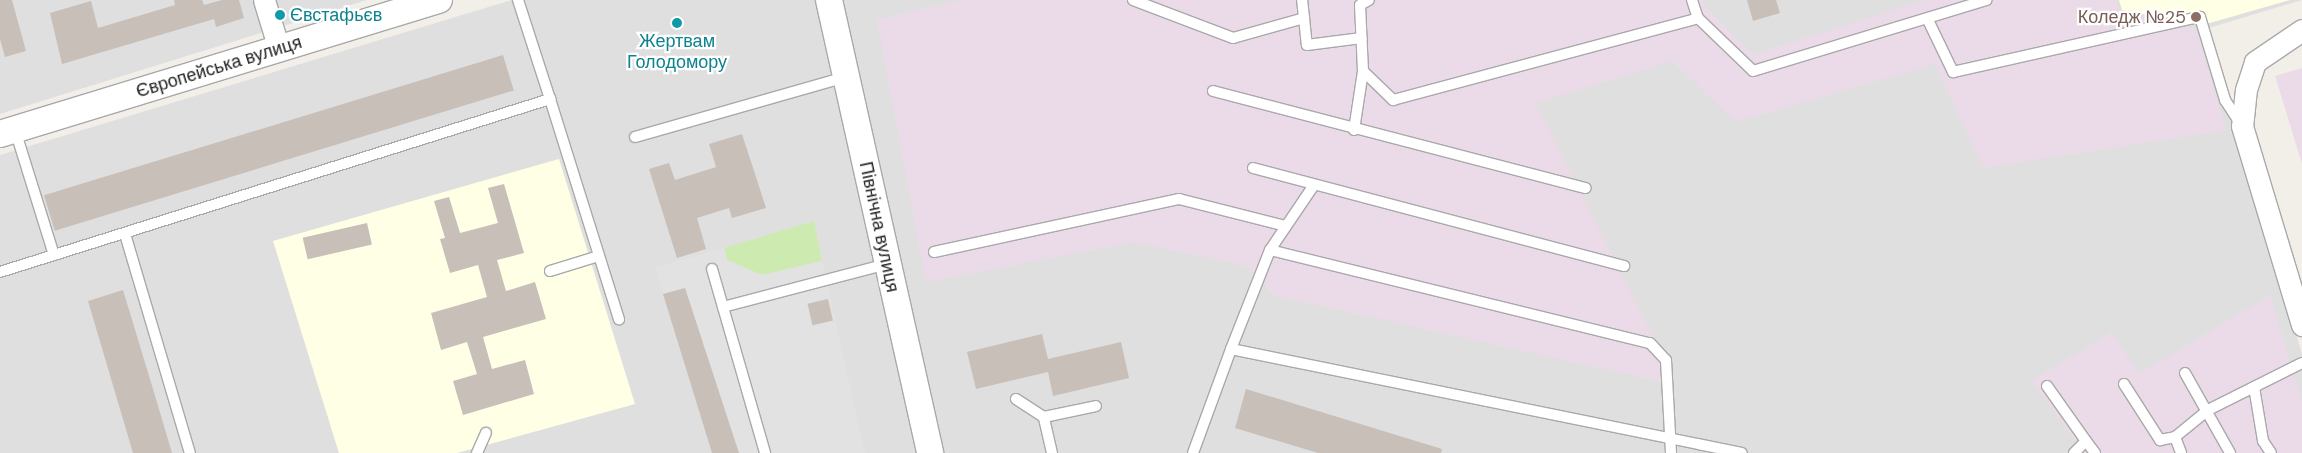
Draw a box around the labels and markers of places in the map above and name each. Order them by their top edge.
place label: Євстафьєв [290,4,382,26]
place label: Коледж №25 [2078,6,2186,28]
marker: Євстафьєв [274,9,286,21]
marker: Коледж №25 [2190,11,2202,23]
marker: Жертвам Голодомору [671,17,683,29]
place label: Жертвам Голодомору [627,31,727,74]

